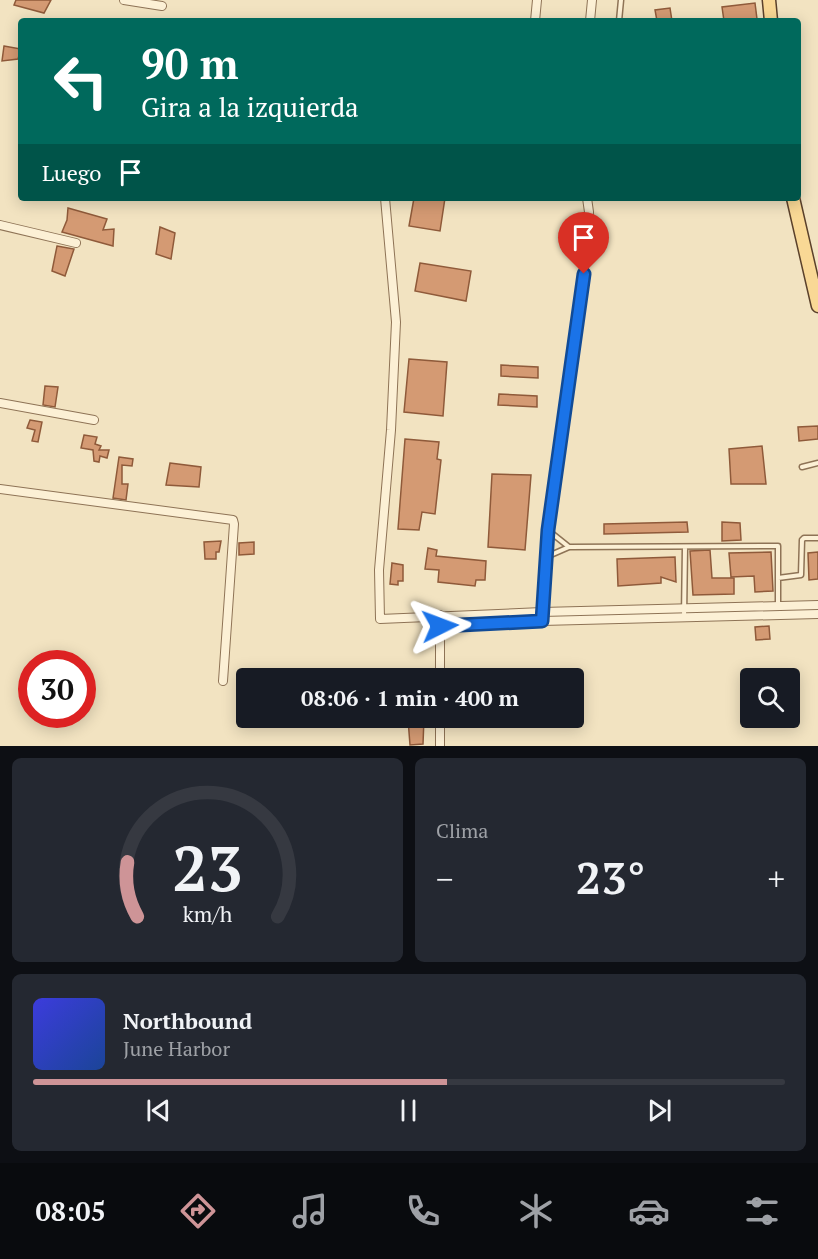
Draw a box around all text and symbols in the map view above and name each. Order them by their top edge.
text: 90 m [141,35,239,91]
icon: left [42,42,120,120]
text: Gira a la izquierda [141,89,359,125]
icon: arrive [114,156,147,189]
text: Luego [42,158,102,187]
pin [558,212,609,274]
icon: arrive [567,221,600,254]
position arrow [408,594,472,658]
speed limit sign: 30 [18,650,96,728]
map controls [740,668,800,728]
button: search [740,668,800,728]
text: 08:06 · 1 min · 400 m [301,683,519,712]
text: Clima [436,817,488,844]
text: 23 [172,826,243,909]
text: 23° [576,847,645,907]
text: − [436,857,454,900]
text: + [767,857,785,900]
text: km/h [183,900,233,928]
text: Northbound [123,1006,252,1035]
text: June Harbor [123,1035,230,1062]
icon: previous [142,1094,175,1127]
icon: pause [392,1094,425,1127]
icon: next [643,1094,676,1127]
icon: directions [177,1190,219,1232]
icon: music [289,1190,331,1232]
icon: phone [402,1190,444,1232]
icon: climate [515,1190,557,1232]
icon: car [628,1190,670,1232]
icon: filters [741,1190,783,1232]
text: 08:05 [35,1193,106,1229]

